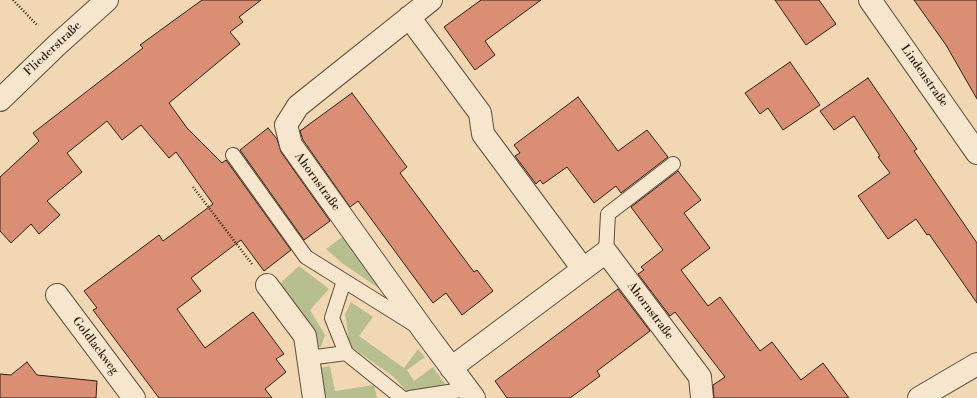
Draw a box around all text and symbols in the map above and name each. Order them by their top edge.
street label: Fliederstraße [21,19,85,79]
street label: Lindenstraße [897,42,951,110]
street label: Ahornstraße [291,150,343,214]
street label: Ahornstraße [624,279,676,343]
street label: Goldlackweg [69,314,121,378]

